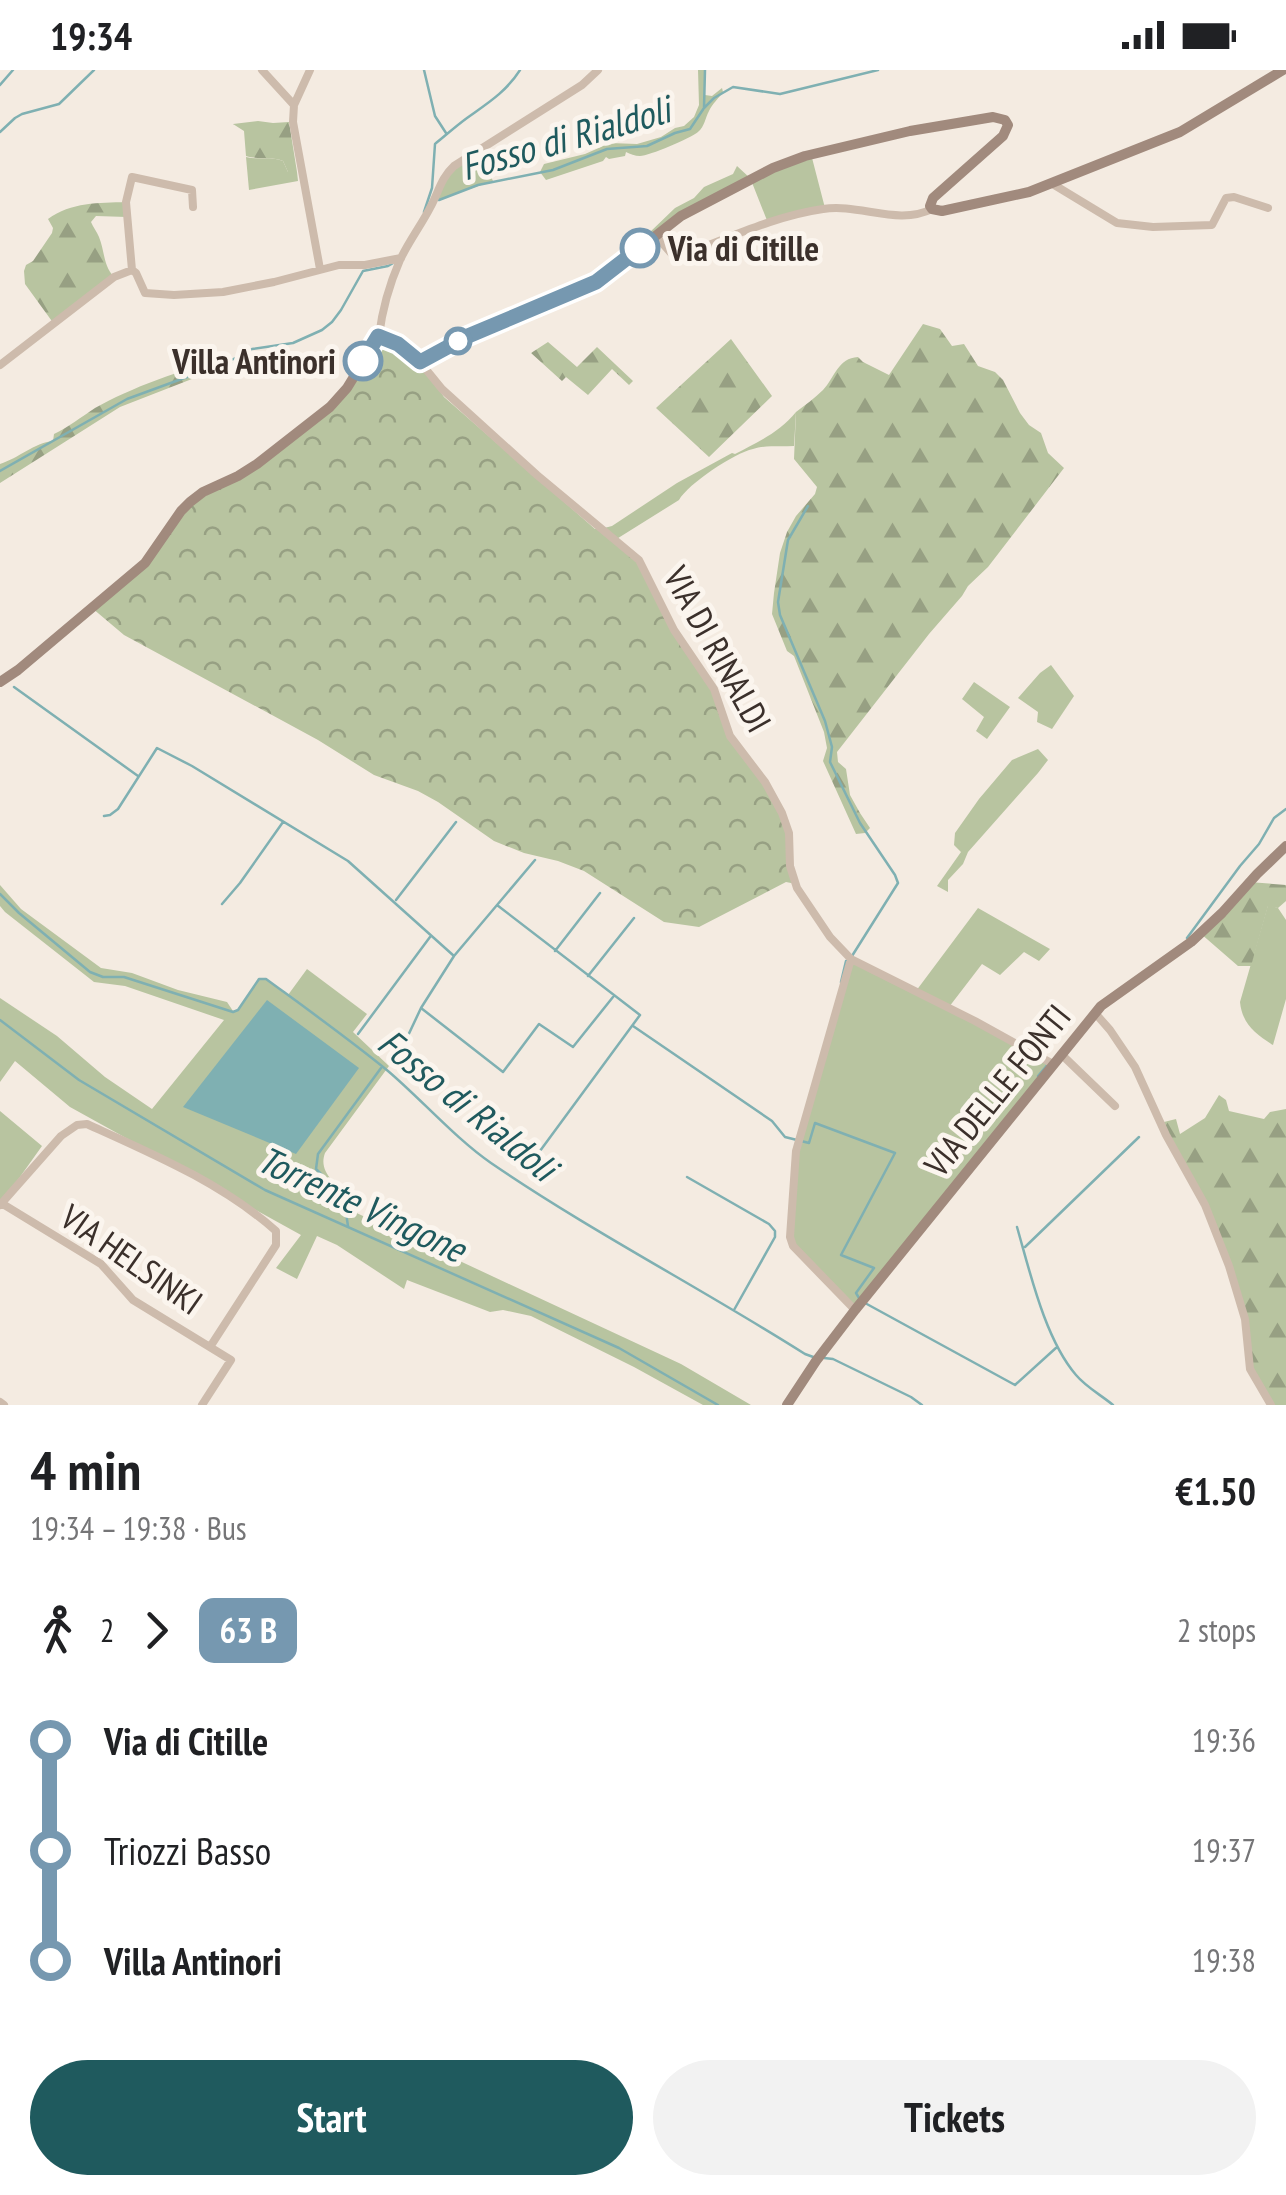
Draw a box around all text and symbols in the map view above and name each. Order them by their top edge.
text: 19:34 [50,11,132,60]
water label: Fosso di Rialdoli [455,82,680,190]
place label: Via di Citille [667,225,819,271]
marker: Via di Citille [621,229,659,267]
unlabelled marker [445,328,471,354]
place label: Villa Antinori [171,338,336,384]
marker: Villa Antinori [344,342,382,380]
street label: VIA DI RINALDI [653,557,782,740]
street label: VIA DELLE FONTI [913,995,1080,1186]
water label: Fosso di Rialdoli [369,1017,571,1194]
water label: Torrente Vingone [250,1134,476,1273]
street label: VIA HELSINKI [51,1193,212,1325]
text: 4 min [30,1434,141,1505]
text: €1.50 [1175,1466,1256,1515]
text: 19:34 – 19:38 · Bus [30,1507,247,1549]
icon: walk [30,1603,85,1658]
icon: forward [129,1603,184,1658]
text: 63 B [219,1607,277,1653]
text: 2 [100,1609,114,1651]
text: 2 stops [1177,1609,1256,1651]
text: Via di Citille [104,1716,268,1765]
text: 19:36 [1192,1719,1256,1761]
text: Triozzi Basso [104,1826,271,1875]
text: 19:37 [1192,1829,1256,1871]
text: Villa Antinori [104,1936,282,1985]
text: 19:38 [1192,1939,1256,1981]
button: Start [30,2060,633,2175]
button: Tickets [653,2060,1256,2175]

